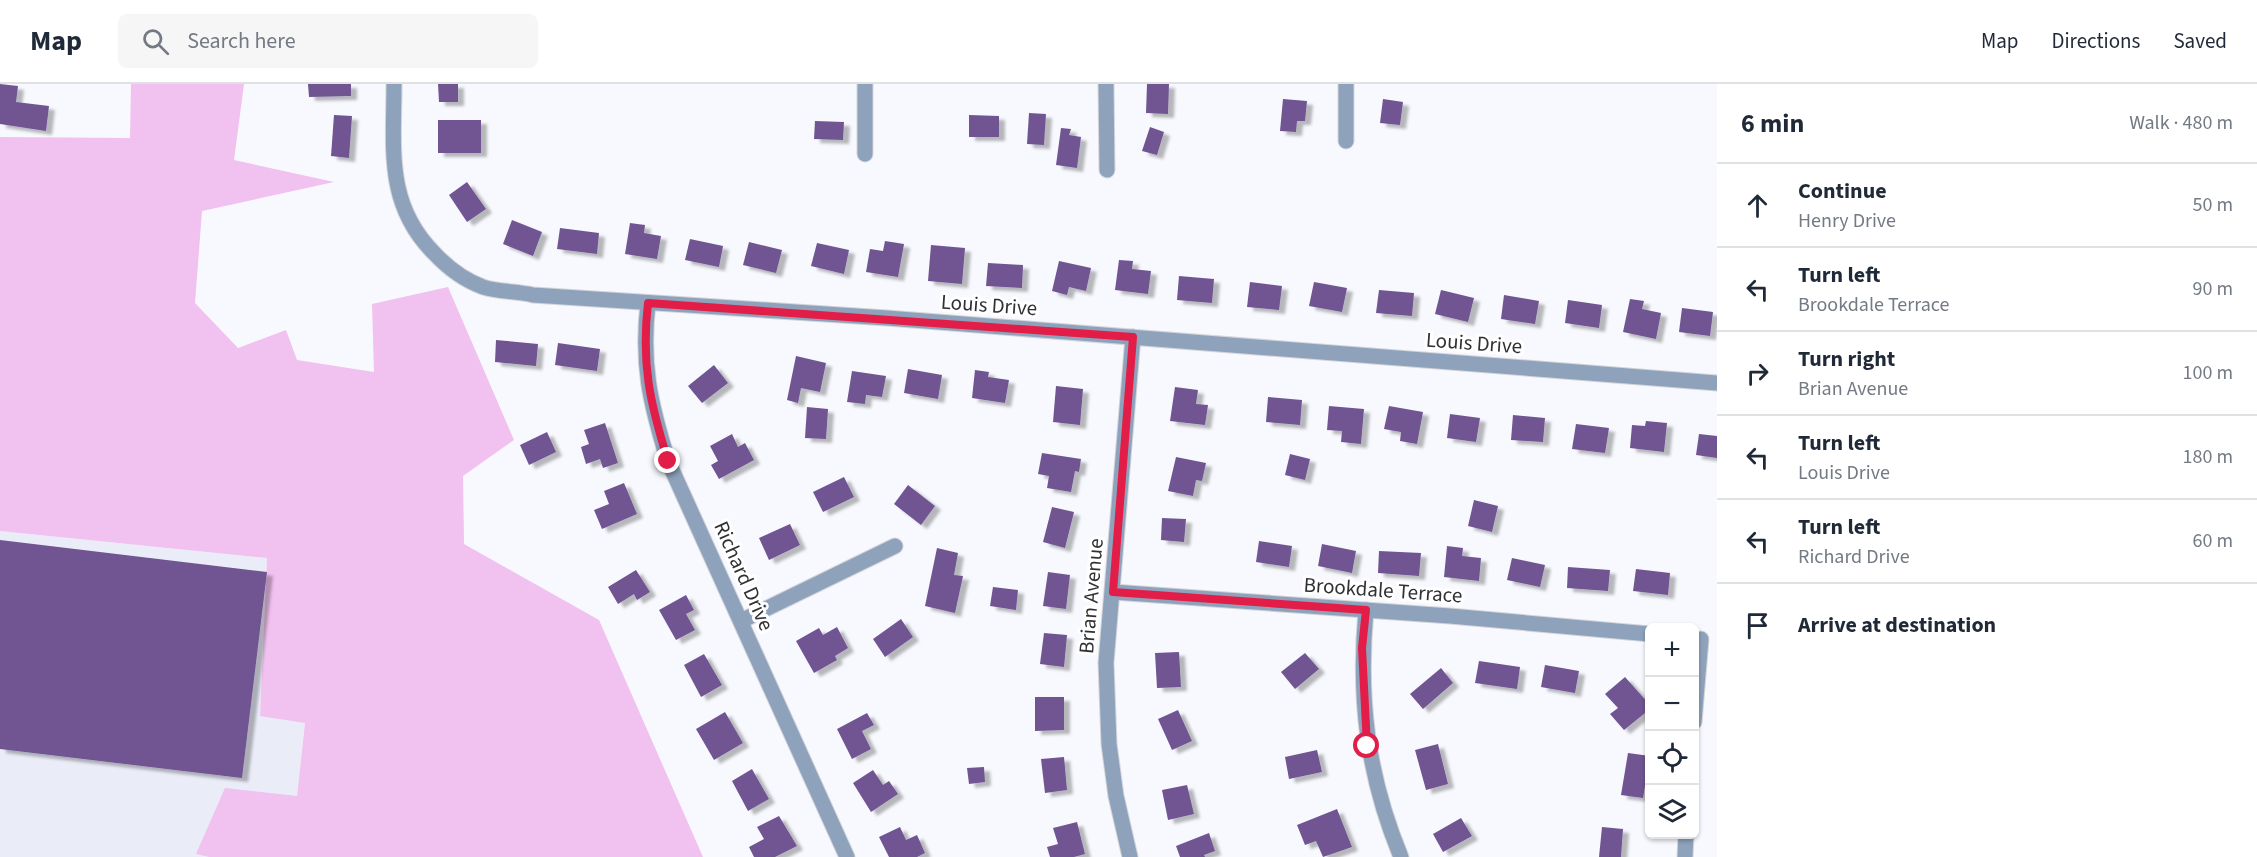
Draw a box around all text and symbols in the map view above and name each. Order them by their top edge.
search box [118,14,538,68]
text: Map [30,21,82,61]
icon: search [139,25,172,58]
text: Search here [187,25,296,57]
text: Map [1981,26,2019,56]
text: Directions [2052,26,2140,56]
text: Saved [2173,26,2227,56]
text: 6 min [1741,105,1804,142]
text: Walk · 480 m [2129,109,2233,137]
text: Continue [1798,175,1887,207]
icon: ahead [1741,189,1774,222]
text: 50 m [2193,191,2233,219]
text: Henry Drive [1798,207,1896,235]
text: Turn left [1798,259,1880,291]
icon: left [1741,273,1774,306]
text: 90 m [2193,275,2233,303]
street label: Louis Drive [940,287,1038,323]
text: Brookdale Terrace [1798,291,1949,319]
street label: Louis Drive [1425,325,1523,361]
text: Turn right [1798,343,1895,375]
icon: right [1741,357,1774,390]
text: 100 m [2183,359,2233,387]
text: Brian Avenue [1798,375,1908,403]
text: Turn left [1798,427,1880,459]
icon: left [1741,441,1774,474]
text: 180 m [2183,443,2233,471]
route end [654,447,680,473]
text: Louis Drive [1798,459,1890,487]
text: Turn left [1798,511,1880,543]
street label: Richard Drive [706,516,782,636]
icon: left [1741,525,1774,558]
text: 60 m [2193,527,2233,555]
street label: Brian Avenue [1071,537,1111,655]
text: Richard Drive [1798,543,1910,571]
street label: Brookdale Terrace [1303,569,1463,611]
icon: arrive [1741,609,1774,642]
text: Arrive at destination [1798,609,1996,641]
map controls [1645,623,1699,839]
button: + [1645,623,1699,677]
button: − [1645,677,1699,731]
button: locate [1645,731,1699,785]
route start [1353,732,1379,758]
button: layers [1645,785,1699,839]

